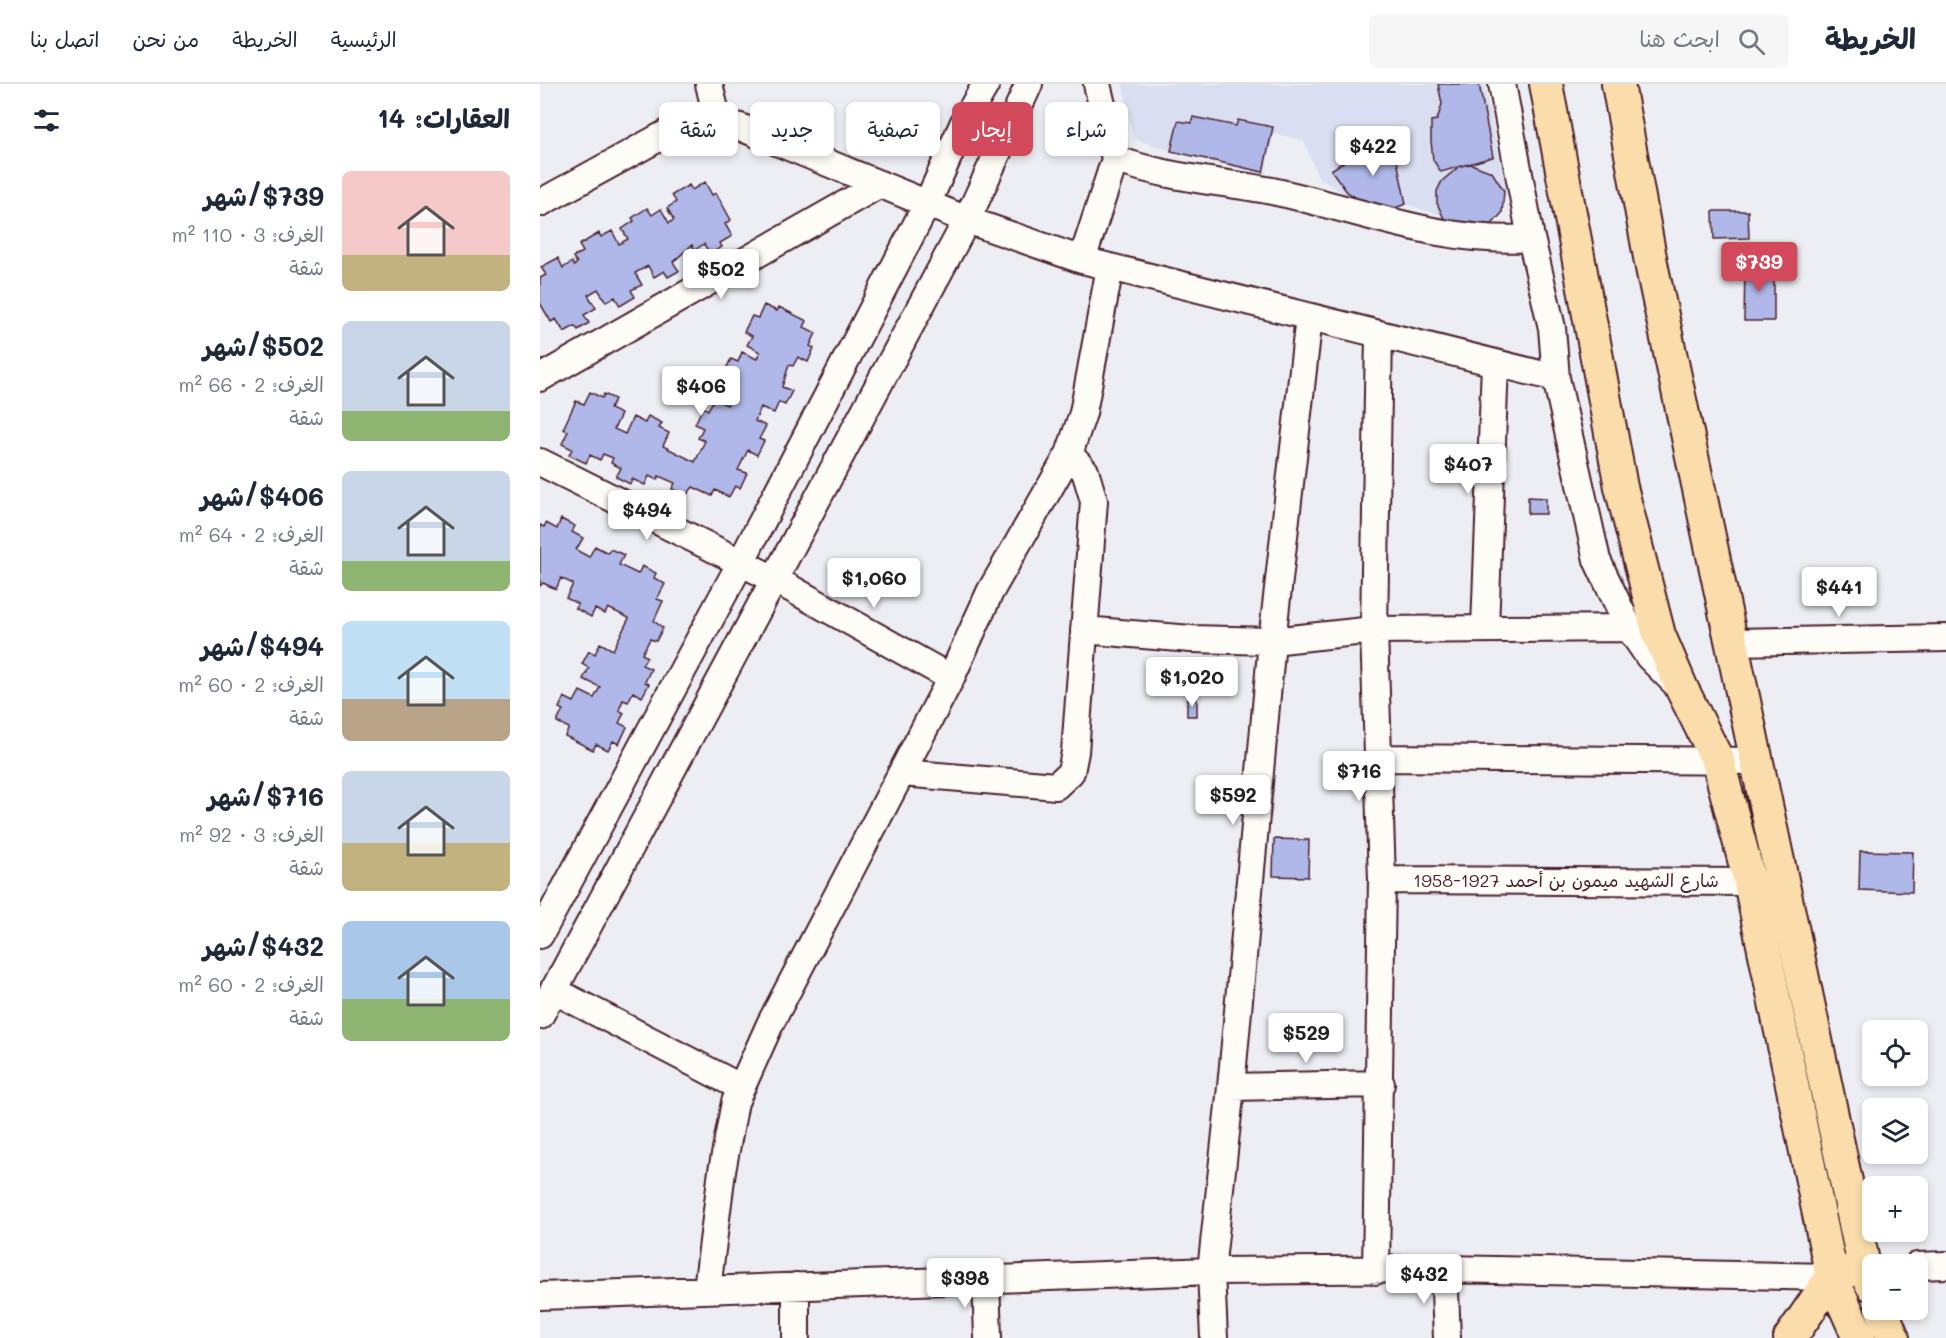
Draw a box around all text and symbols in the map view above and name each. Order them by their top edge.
search box [1369,14,1789,68]
text: الخريطة [1825,20,1916,56]
text: ابحث هنا [1639,24,1720,53]
text: اتصل بنا [30,25,100,52]
text: من نحن [133,25,199,52]
text: الخريطة [232,25,298,52]
text: الرئيسية [331,25,397,52]
icon: search [1735,25,1768,58]
text: العقارات: 14 [377,101,510,135]
chip: شقة [659,102,738,156]
chip: جديد [750,102,834,156]
chip: تصفية [846,102,940,156]
chip: إيجار [952,102,1033,156]
chip: شراء [1045,102,1128,156]
icon: filters [30,104,63,137]
pin: $422 [1337,126,1409,177]
text: $422 [1349,132,1397,158]
text: $739/شهر [204,179,324,213]
icon: home [390,195,462,267]
text: الغرف: 3 · 110 m² [172,221,324,247]
pin: $739 [1723,242,1795,293]
text: $739 [1735,248,1783,274]
pin: $502 [685,249,757,300]
text: شقة [289,254,324,280]
text: $502 [697,255,745,281]
text: $502/شهر [203,329,324,363]
icon: home [390,345,462,417]
pin: $406 [665,366,737,417]
text: الغرف: 2 · 66 m² [179,371,324,397]
text: $406 [676,372,726,398]
text: شقة [289,404,324,430]
pin: $407 [1432,444,1504,495]
text: $407 [1443,450,1493,476]
text: $406/شهر [201,479,324,513]
pin: $494 [611,490,683,541]
icon: home [390,495,462,567]
text: $494 [622,496,672,522]
text: الغرف: 2 · 64 m² [179,521,324,547]
text: شقة [289,554,324,580]
pin: $1,060 [825,558,923,609]
text: $1,060 [841,564,907,590]
pin: $441 [1803,567,1875,618]
text: $441 [1816,573,1862,599]
text: $494/شهر [201,629,324,663]
icon: home [390,645,462,717]
pin: $1,020 [1143,657,1241,708]
text: $1,020 [1160,663,1224,689]
text: الغرف: 2 · 60 m² [178,671,324,697]
text: شقة [289,704,324,730]
pin: $716 [1323,751,1395,802]
text: $716 [1337,757,1381,783]
pin: $592 [1197,775,1269,826]
text: $716/شهر [208,779,324,813]
text: $592 [1209,781,1257,807]
icon: home [390,795,462,867]
text: الغرف: 3 · 92 m² [179,821,324,847]
text: شقة [289,854,324,880]
street label: شارع الشهيد ميمون بن أحمد 1927-1958 [1413,868,1719,893]
text: $432/شهر [203,929,324,963]
icon: home [390,945,462,1017]
text: الغرف: 2 · 60 m² [178,971,324,997]
text: شقة [289,1004,324,1030]
pin: $529 [1270,1013,1342,1064]
text: $529 [1282,1019,1330,1045]
map controls [1862,1020,1928,1320]
button: locate [1862,1020,1928,1086]
button: layers [1862,1098,1928,1164]
button: + [1862,1176,1928,1242]
pin: $432 [1388,1254,1460,1305]
button: − [1862,1254,1928,1320]
pin: $398 [929,1258,1001,1309]
text: $432 [1400,1260,1448,1286]
text: $398 [941,1264,989,1290]

